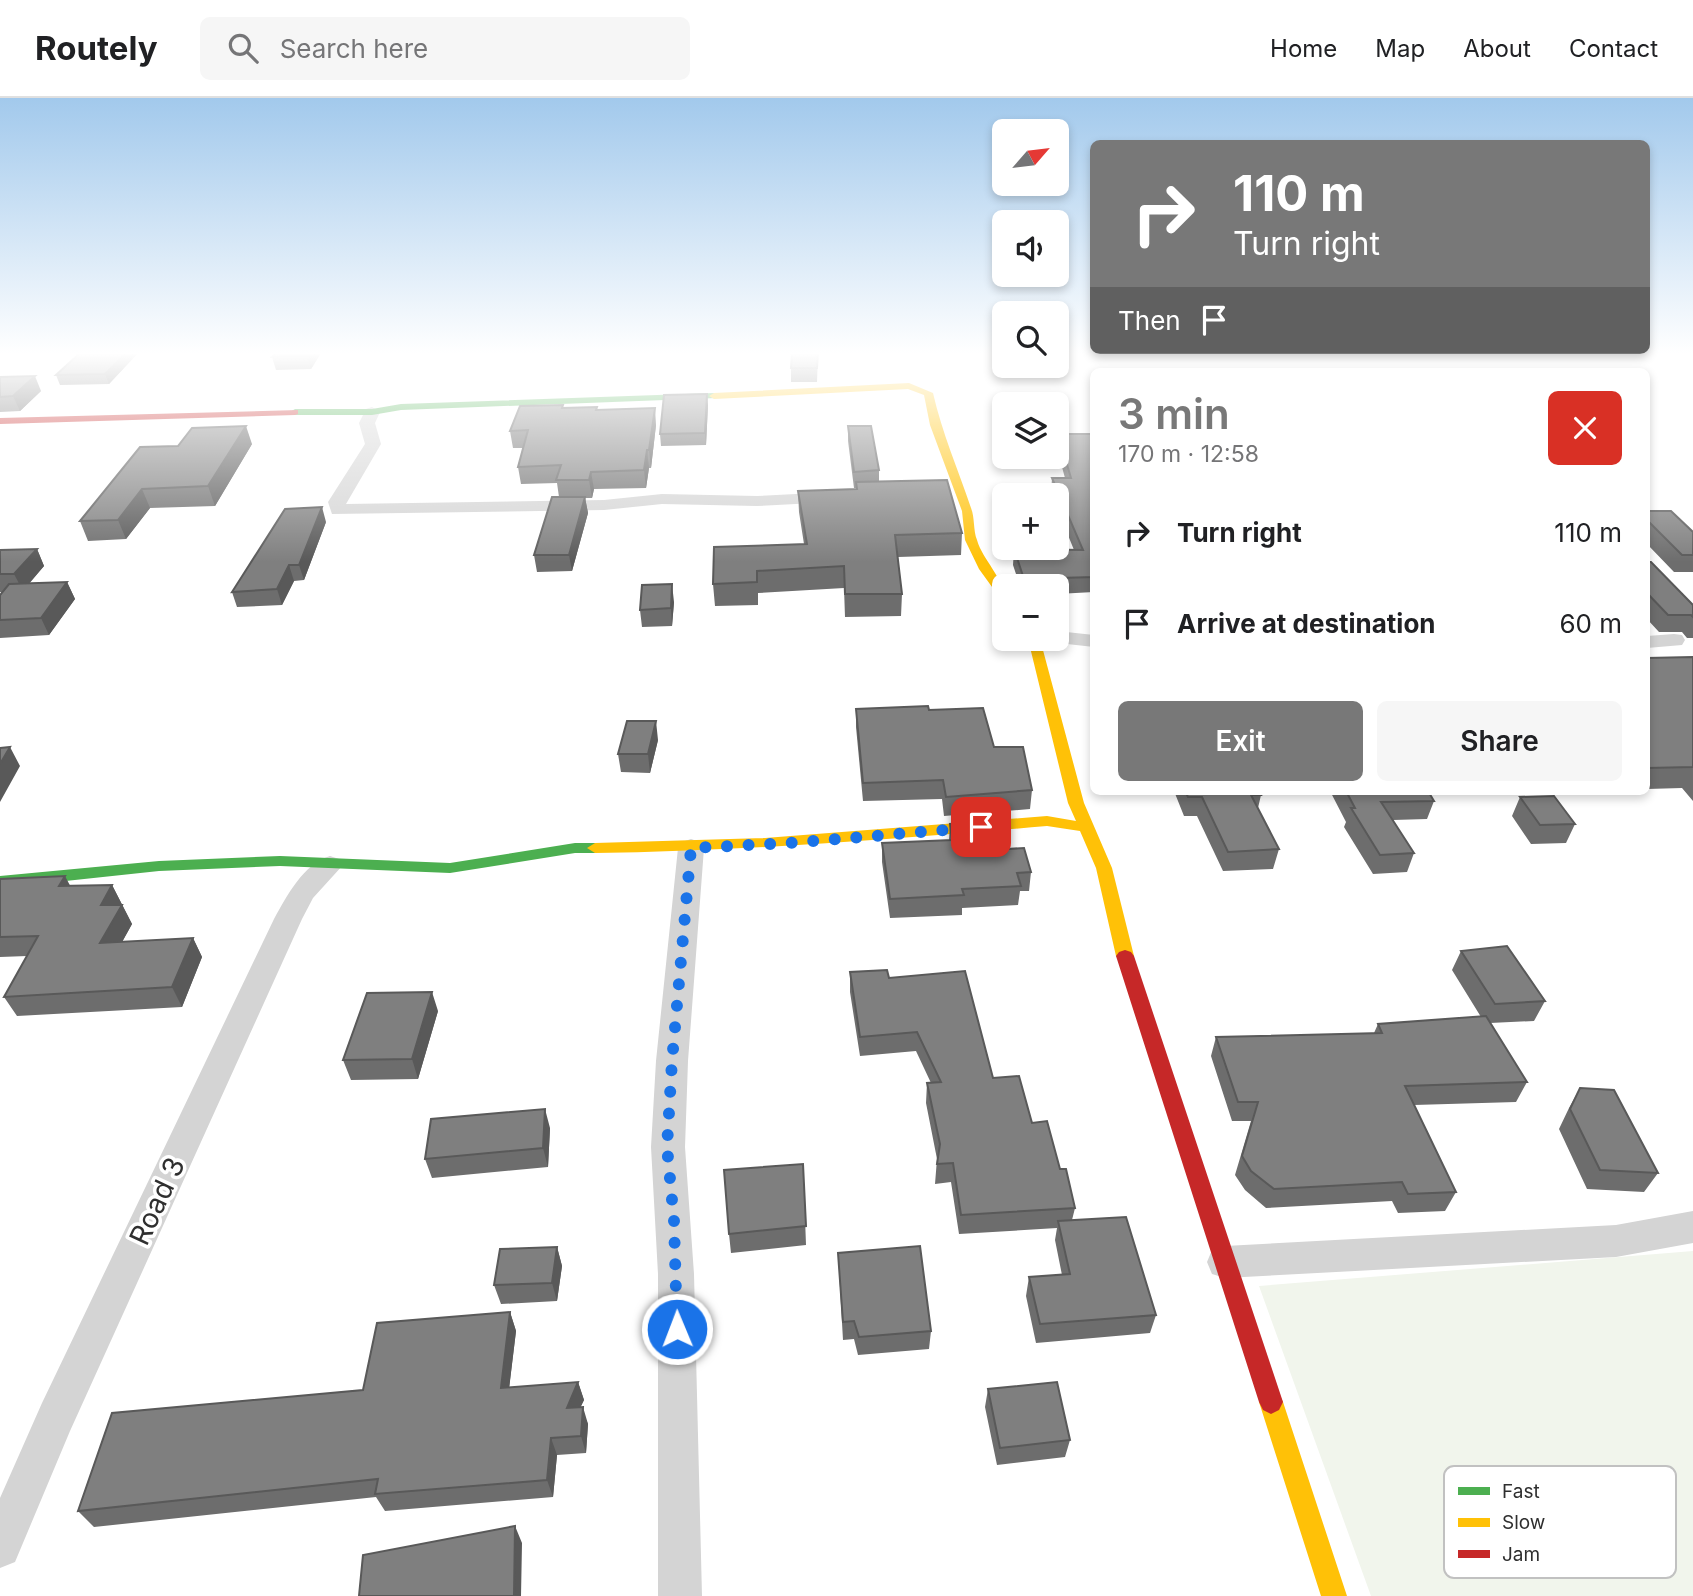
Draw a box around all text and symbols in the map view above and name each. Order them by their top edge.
search box [200,17,690,80]
text: Routely [35,28,158,68]
icon: search [224,29,262,67]
text: Search here [280,33,428,64]
text: Home [1270,34,1337,63]
text: Map [1375,34,1425,63]
text: About [1463,34,1531,63]
text: Contact [1569,34,1658,63]
north arrow [992,119,1069,196]
map controls [992,119,1069,651]
text: 110 m [1233,164,1365,223]
icon: right [1118,168,1209,259]
button: sound [992,210,1069,287]
text: Turn right [1233,224,1380,263]
button: search [992,301,1069,378]
icon: arrive [1195,301,1233,339]
text: Then [1118,305,1181,336]
text: 3 min [1118,388,1230,439]
button: close [1548,391,1622,465]
button: layers [992,392,1069,469]
text: 170 m · 12:58 [1118,440,1259,468]
button: + [992,483,1069,560]
icon: right [1118,514,1156,552]
text: Turn right [1177,517,1302,548]
text: 110 m [1554,517,1622,548]
button: − [992,574,1069,651]
icon: arrive [1118,605,1156,643]
text: Arrive at destination [1177,608,1436,639]
text: 60 m [1559,608,1622,639]
button: Exit [1118,701,1363,781]
button: Share [1377,701,1622,781]
pin [951,797,1011,857]
icon: arrive [962,808,1000,846]
street label: Road 3 [122,1152,192,1250]
position arrow [640,1292,714,1366]
legend [1444,1466,1676,1578]
text: Fast [1502,1480,1540,1503]
text: Slow [1502,1511,1545,1534]
text: Jam [1502,1543,1540,1566]

